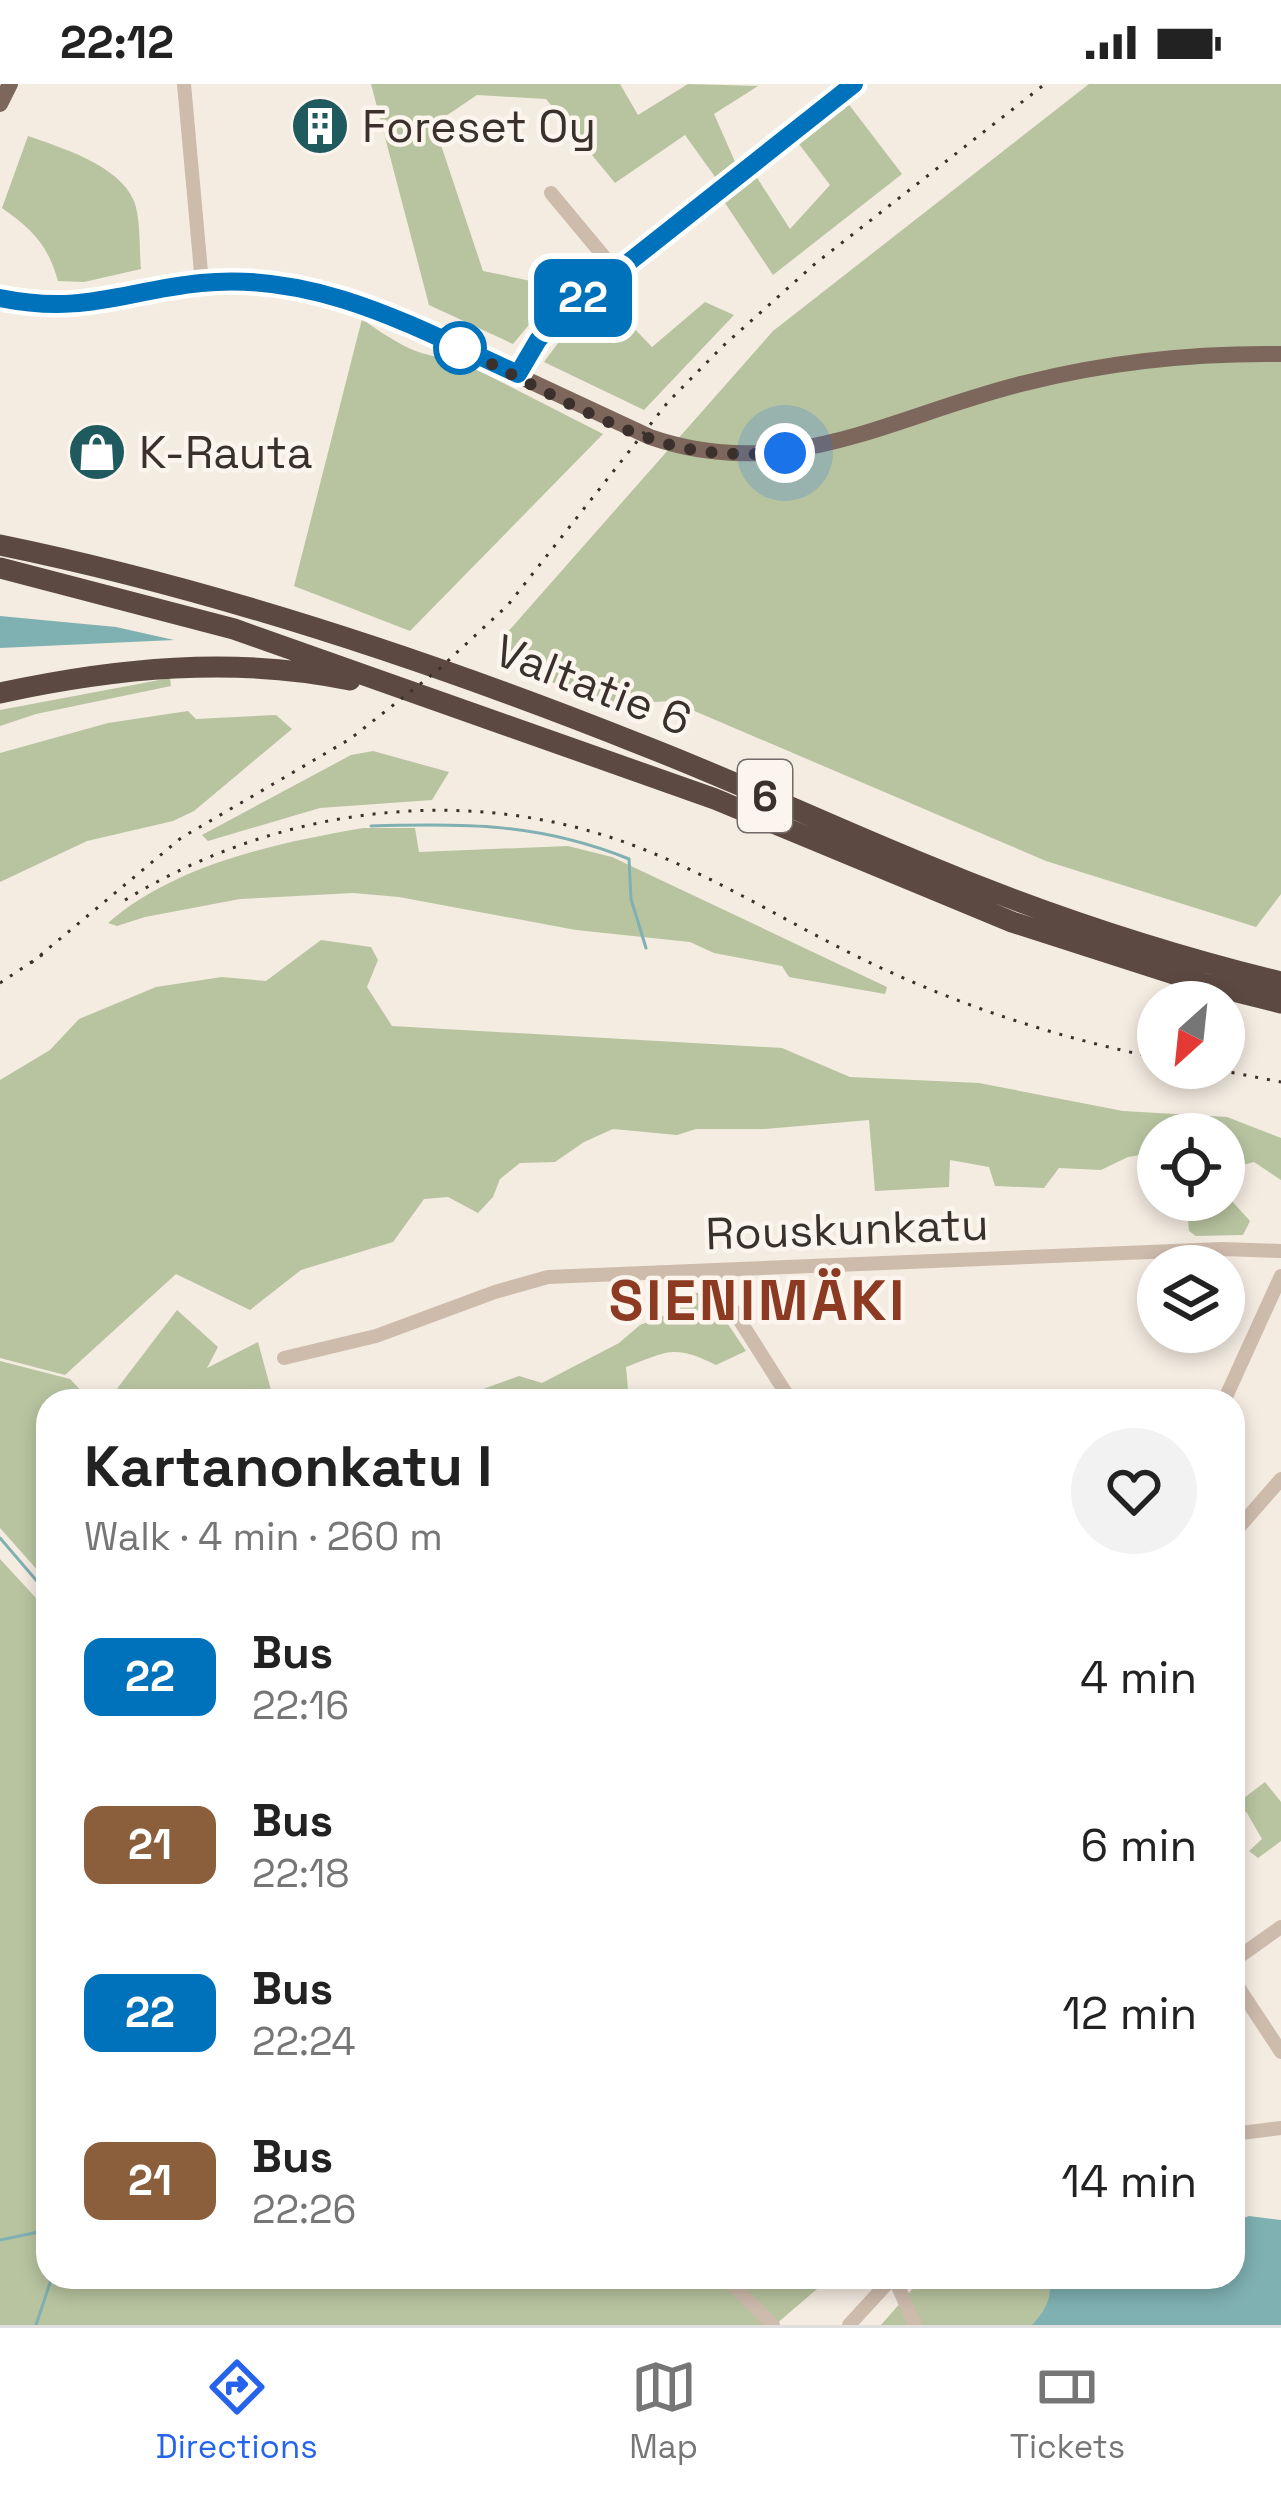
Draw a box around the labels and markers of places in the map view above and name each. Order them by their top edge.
building icon: Foreset Oy [289,95,351,157]
place label: Foreset Oy [362,98,596,155]
unlabelled marker [435,323,485,373]
shop icon: K-Rauta [66,421,128,483]
place label: K-Rauta [139,424,313,481]

